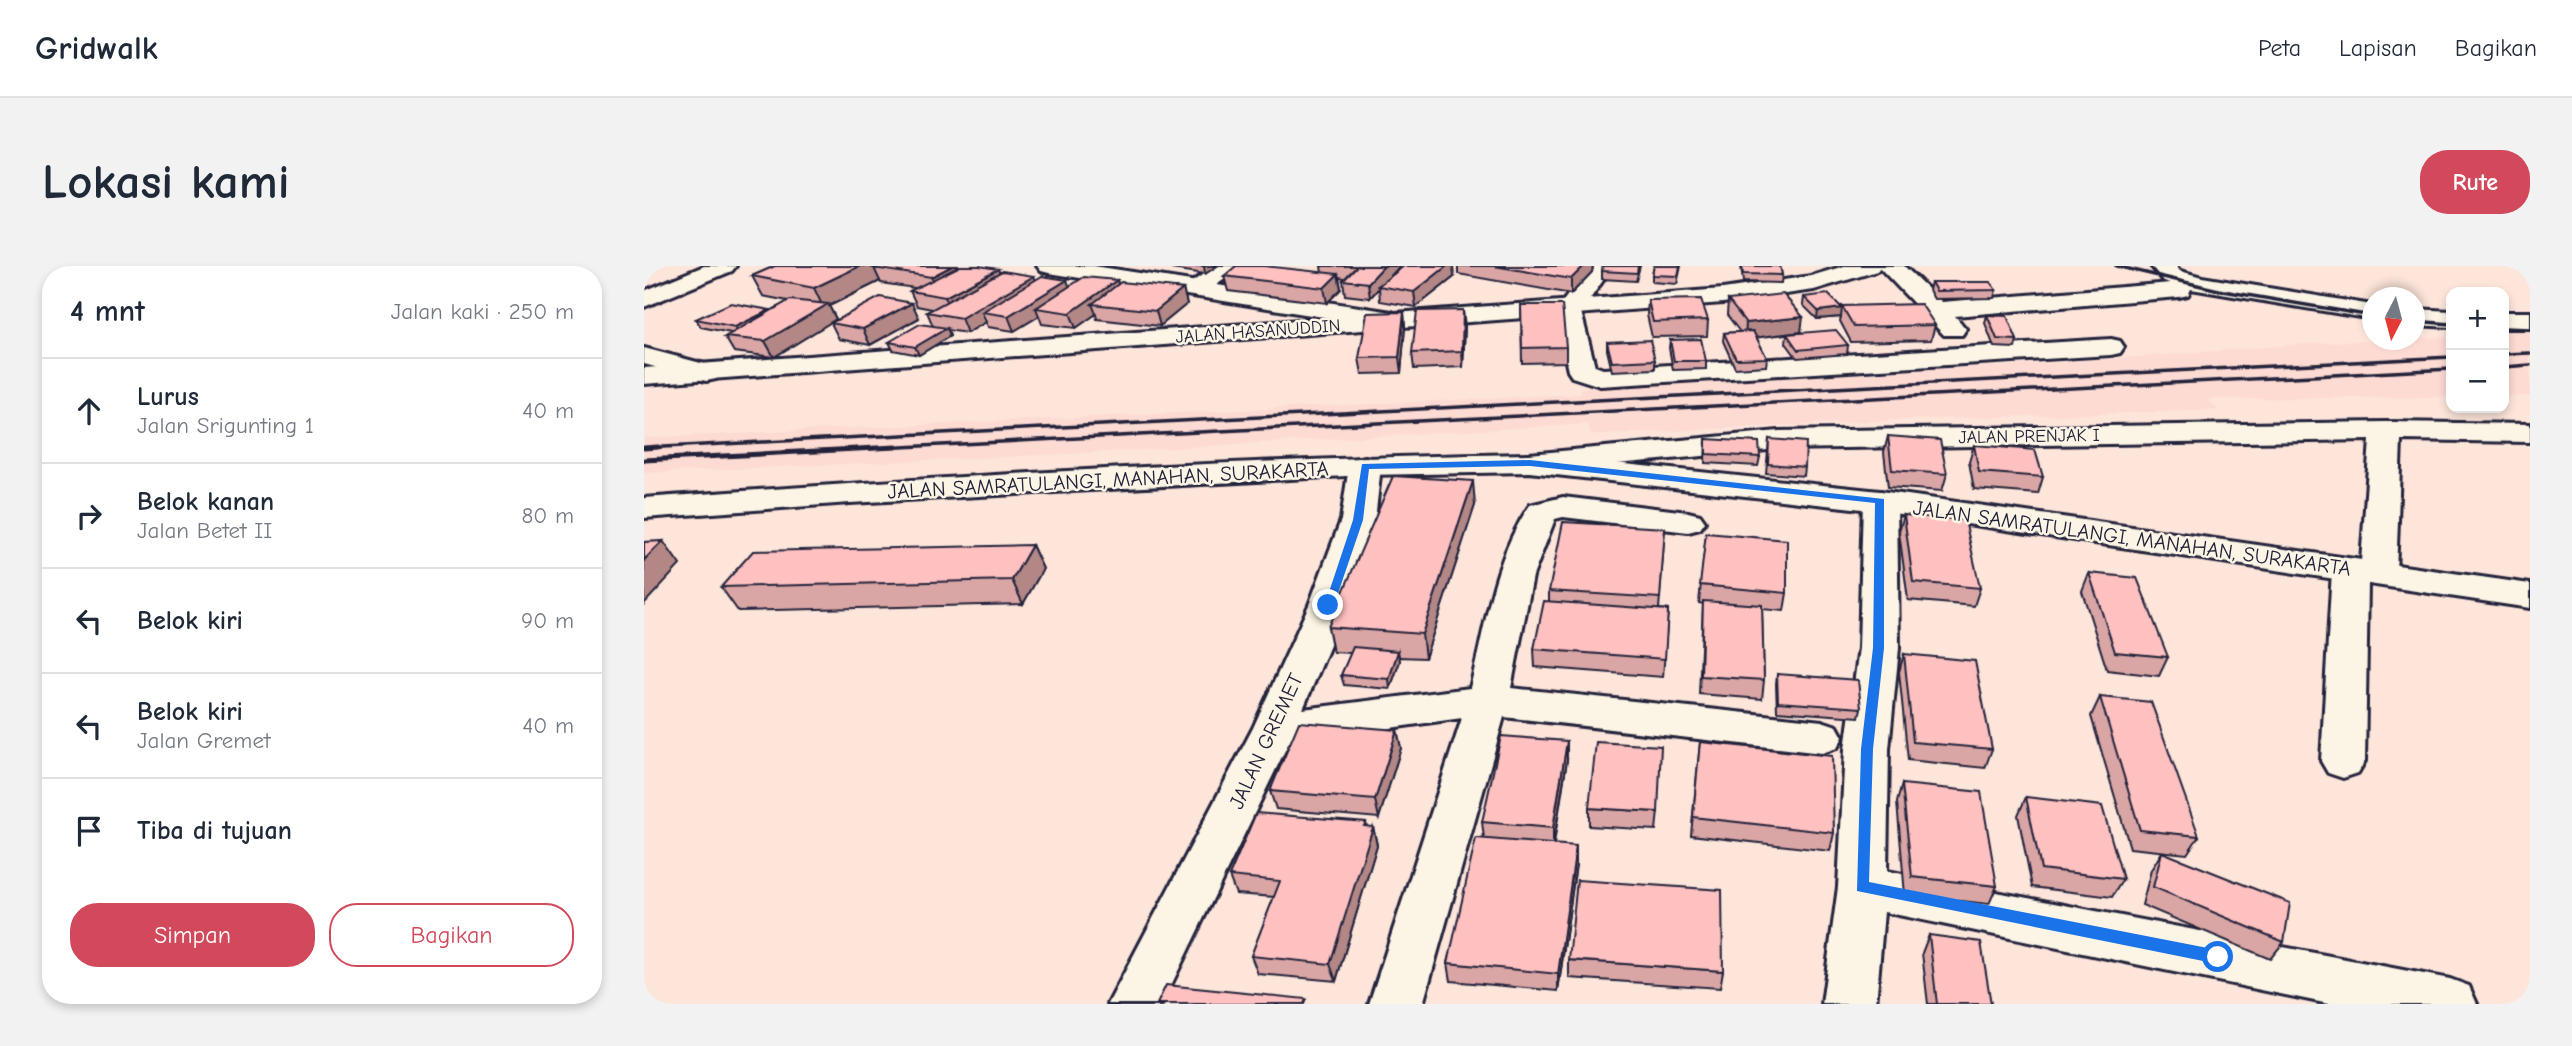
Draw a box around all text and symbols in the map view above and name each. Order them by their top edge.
text: Gridwalk [35,29,158,67]
text: Peta [2258,34,2301,62]
text: Lapisan [2339,34,2417,62]
text: Bagikan [2455,34,2537,62]
button: Rute [2420,150,2530,214]
text: Lokasi kami [42,154,290,210]
north arrow [2362,287,2425,350]
map controls [2446,287,2509,413]
button: + [2446,287,2509,350]
text: 4 mnt [70,294,145,329]
text: Jalan kaki · 250 m [391,298,574,325]
street label: JALAN HASANUDDIN [1175,315,1341,348]
button: − [2446,350,2509,413]
text: Lurus [137,382,199,412]
icon: ahead [70,392,108,430]
text: 40 m [522,397,574,424]
text: Jalan Srigunting 1 [137,412,314,439]
street label: JALAN PRENJAK I [1958,425,2100,448]
street label: JALAN SAMRATULANGI, MANAHAN, SURAKARTA [887,456,1329,504]
text: Belok kanan [137,487,274,517]
street label: JALAN SAMRATULANGI, MANAHAN, SURAKARTA [1912,495,2352,581]
icon: right [70,497,108,535]
text: 80 m [521,502,574,529]
text: Jalan Betet II [137,517,272,544]
route end [1312,589,1343,620]
icon: left [70,602,108,640]
text: Belok kiri [137,606,243,636]
text: 90 m [521,607,574,634]
street label: JALAN GREMET [1224,669,1308,813]
text: Belok kiri [137,697,243,727]
icon: left [70,707,108,745]
text: 40 m [522,712,574,739]
text: Jalan Gremet [137,727,271,754]
icon: arrive [70,812,108,850]
text: Tiba di tujuan [137,816,292,846]
button: Simpan [70,903,315,967]
button: Bagikan [329,903,574,967]
route start [2202,941,2233,972]

